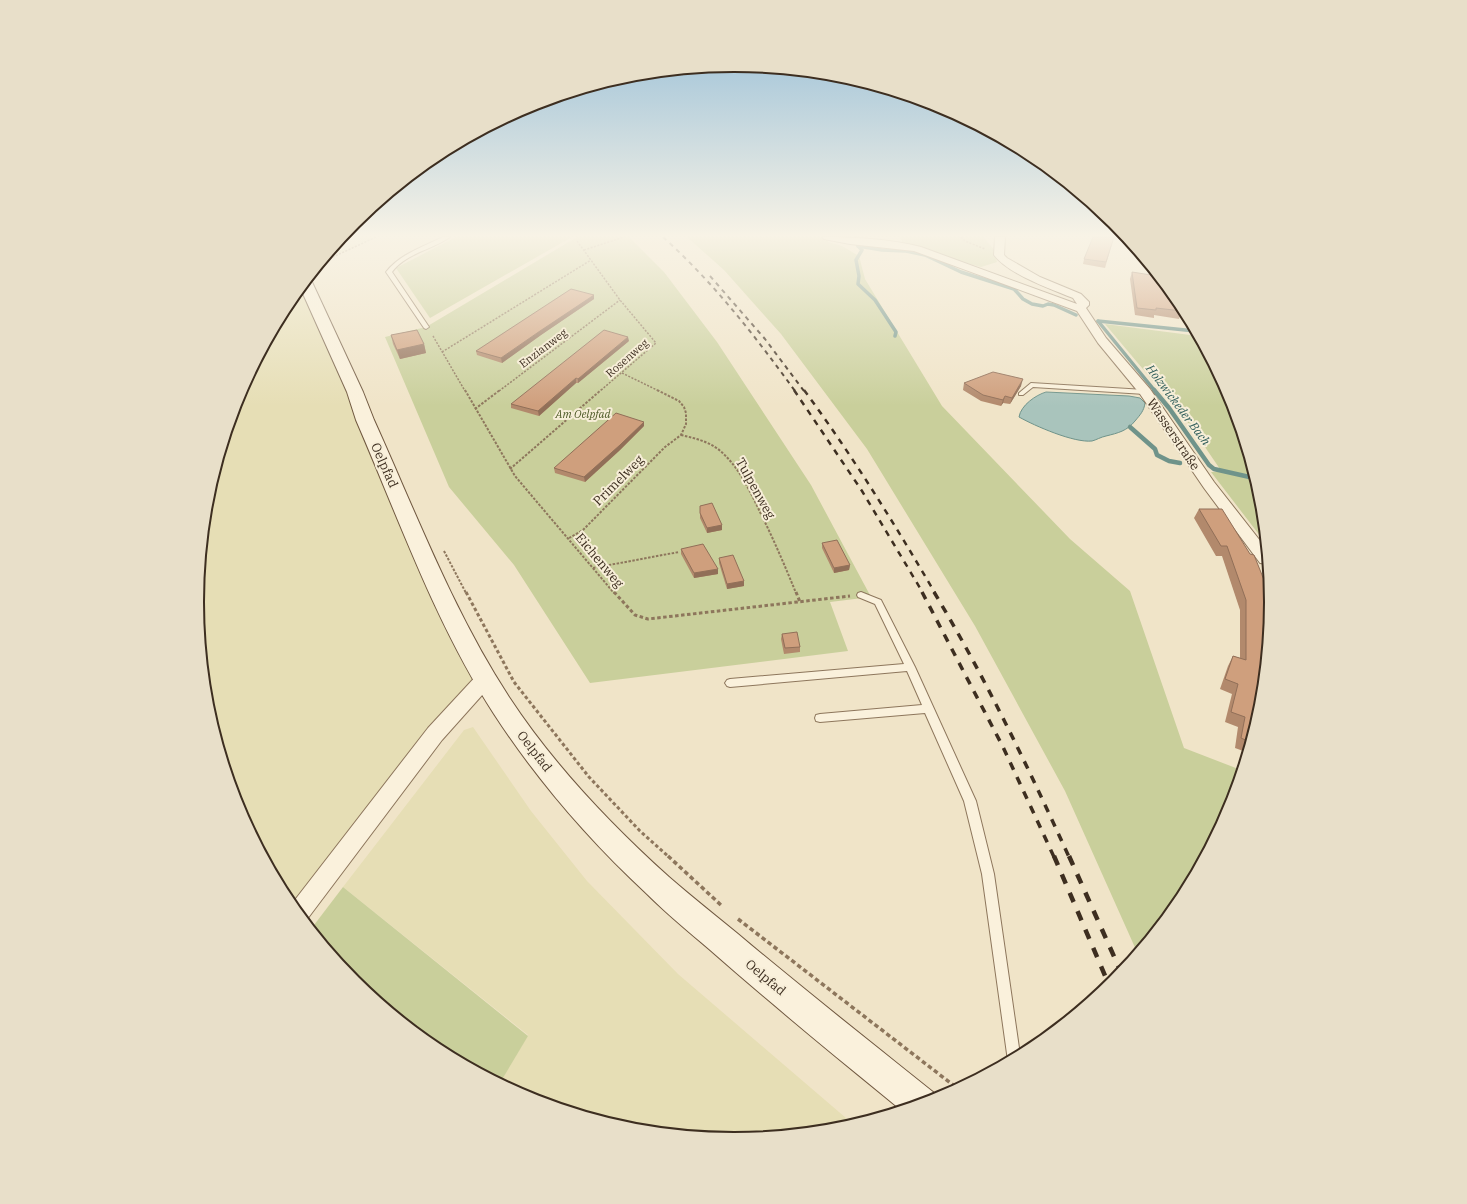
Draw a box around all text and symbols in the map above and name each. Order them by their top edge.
street label: Enzianweg [516,325,570,371]
street label: Rosenweg [603,336,651,380]
water label: Holzwickeder Bach [1142,360,1214,448]
street label: Wasserstraße [1143,395,1204,474]
park label: Am Oelpfad [554,407,612,421]
street label: Oelpfad [367,440,402,490]
street label: Primelweg [589,451,647,509]
street label: Tulpenweg [732,455,779,522]
street label: Eichenweg [572,529,627,591]
street label: Oelpfad [513,727,556,775]
street label: Oelpfad [742,956,789,999]

